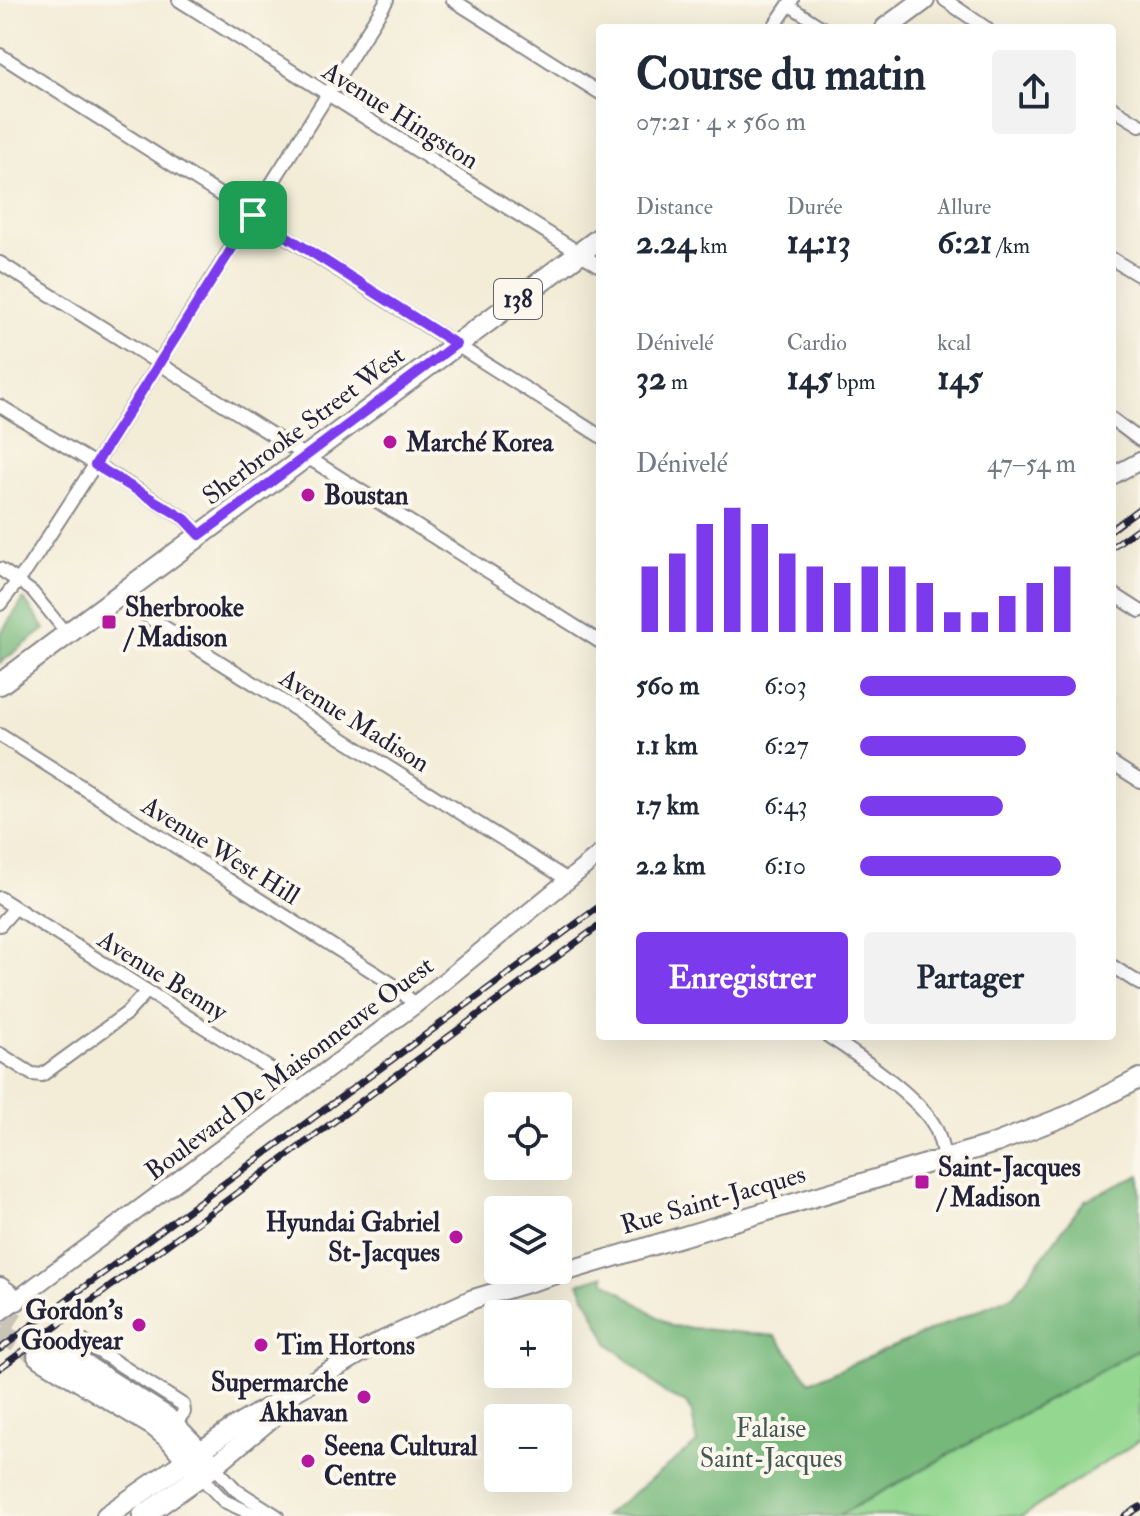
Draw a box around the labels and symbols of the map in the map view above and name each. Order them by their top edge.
street label: Avenue Hingston [316,54,485,177]
pin [219,181,287,249]
road number: 138 [494,279,542,319]
street label: Sherbrooke Street West [196,339,411,512]
place label: Marché Korea [405,427,554,459]
marker: Marché Korea [381,433,399,451]
place label: Boustan [324,480,409,512]
marker: Boustan [299,486,317,504]
place label: Sherbrooke / Madison [122,592,244,654]
marker: Sherbrooke / Madison [100,613,118,631]
street label: Avenue Madison [273,661,435,780]
street label: Avenue West Hill [135,789,306,912]
street label: Avenue Benny [91,923,234,1029]
street label: Boulevard De Maisonneuve Ouest [139,950,440,1188]
place label: Saint-Jacques / Madison [935,1152,1081,1214]
street label: Rue Saint-Jacques [617,1158,809,1242]
marker: Saint-Jacques / Madison [913,1173,931,1191]
place label: Hyundai Gabriel St-Jacques [266,1207,440,1270]
marker: Hyundai Gabriel St-Jacques [447,1228,465,1246]
place label: Gordon's Goodyear [21,1295,123,1358]
marker: Gordon's Goodyear [130,1316,148,1334]
place label: Tim Hortons [276,1330,415,1362]
marker: Tim Hortons [252,1336,270,1354]
place label: Supermarche Akhavan [211,1367,349,1429]
marker: Supermarche Akhavan [355,1388,373,1406]
park label: Falaise Saint-Jacques [700,1413,842,1475]
place label: Seena Cultural Centre [324,1431,478,1493]
marker: Seena Cultural Centre [299,1452,317,1470]

